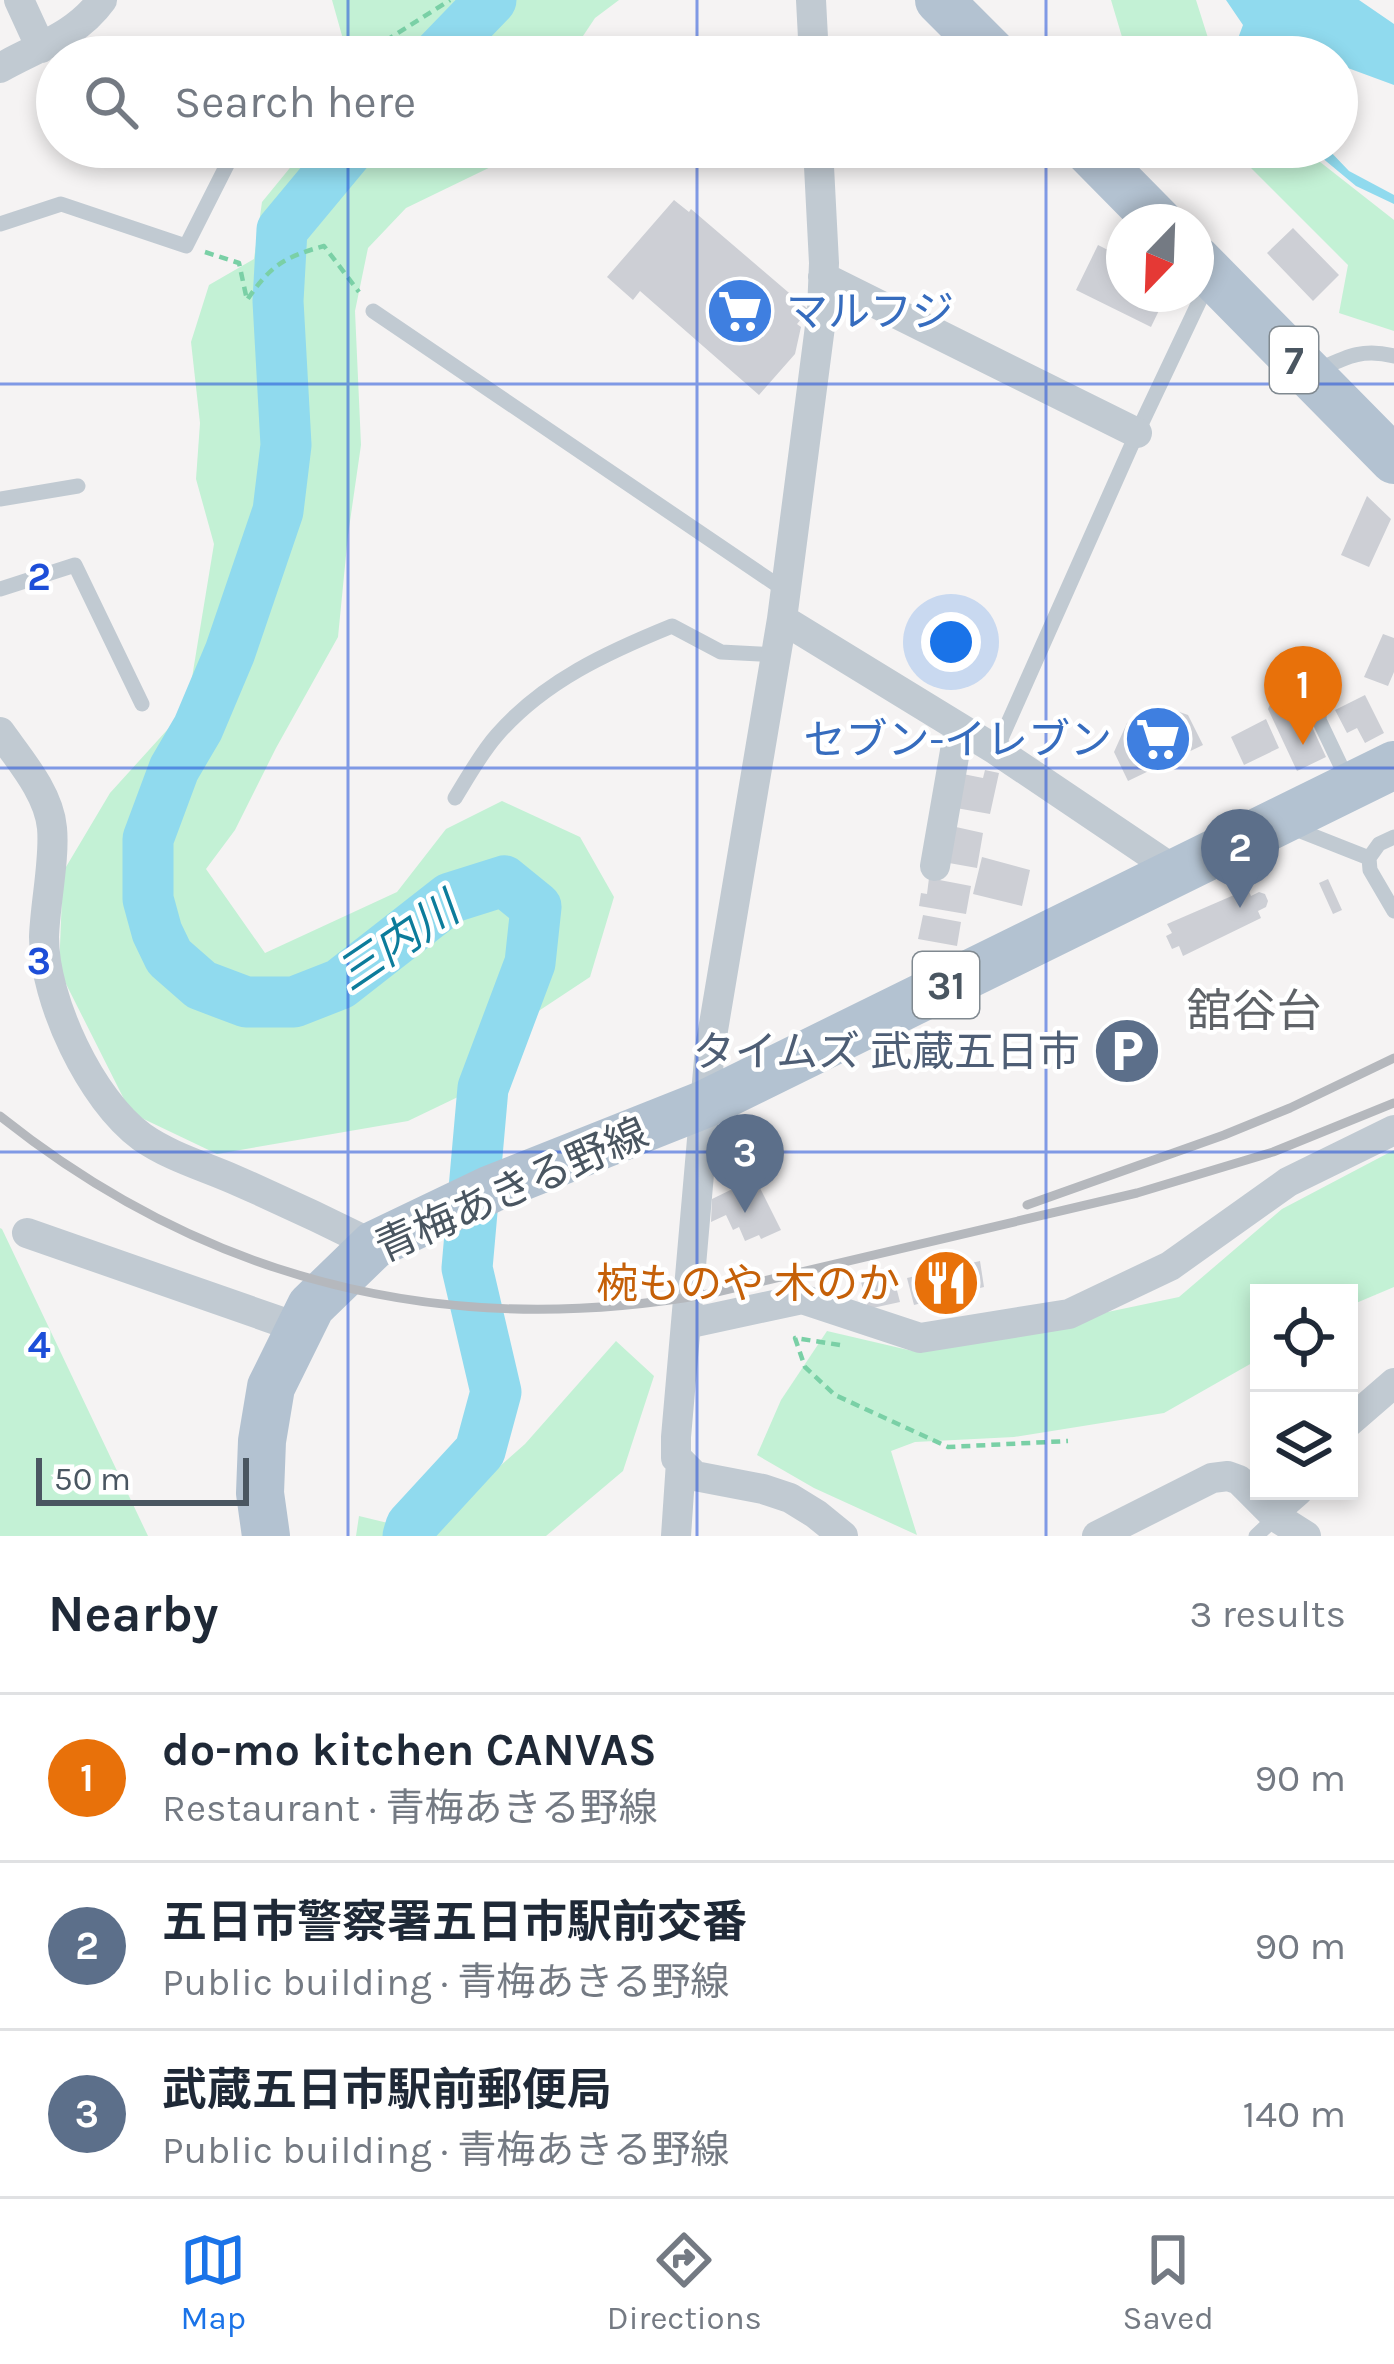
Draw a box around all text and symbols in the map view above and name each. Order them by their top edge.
search box [36,36,1358,168]
icon: search [78,69,144,135]
text: Search here [174,76,416,128]
north arrow [1106,204,1214,312]
supermarket icon: マルフジ [705,276,775,346]
place label: マルフジ [786,287,954,337]
road number: 7 [1270,327,1318,393]
text: 2 [27,554,51,600]
your location [921,612,981,672]
pin: 1 [1264,646,1342,745]
supermarket icon: セブン-イレブン [1123,704,1193,774]
place label: セブン-イレブン [803,715,1112,765]
pin: 2 [1201,809,1279,908]
water label: 三内川 [327,880,471,1001]
text: 3 [27,938,51,984]
road number: 31 [913,952,979,1018]
district label: 舘谷台 [1186,985,1322,1037]
parking icon: タイムズ 武蔵五日市 [1092,1016,1162,1086]
place label: タイムズ 武蔵五日市 [693,1027,1080,1077]
street label: 青梅あきる野線 [367,1107,655,1272]
pin: 3 [706,1114,784,1213]
restaurant icon: 椀ものや 木のか [911,1248,981,1318]
place label: 椀ものや 木のか [596,1259,900,1309]
map controls [1250,1284,1358,1500]
button: locate [1250,1284,1358,1392]
text: 4 [27,1322,51,1368]
button: layers [1250,1392,1358,1500]
scale bar [36,1452,249,1505]
text: 50 m [54,1460,131,1498]
text: Nearby [48,1584,218,1644]
text: 3 results [1189,1591,1346,1637]
text: do-mo kitchen CANVAS [162,1724,657,1776]
text: 1 [80,1755,94,1801]
text: 90 m [1254,1755,1346,1801]
text: Restaurant · 青梅あきる野線 [162,1785,658,1831]
text: 五日市警察署五日市駅前交番 [162,1896,747,1948]
text: 2 [75,1923,99,1969]
text: 90 m [1254,1923,1346,1969]
text: Public building · 青梅あきる野線 [162,1959,730,2005]
text: 武蔵五日市駅前郵便局 [162,2064,612,2116]
text: 3 [75,2091,99,2137]
text: 140 m [1242,2091,1346,2137]
text: Public building · 青梅あきる野線 [162,2127,730,2173]
tab: Map [180,2227,246,2337]
tab: Directions [607,2227,762,2337]
tab: Saved [1123,2227,1214,2337]

